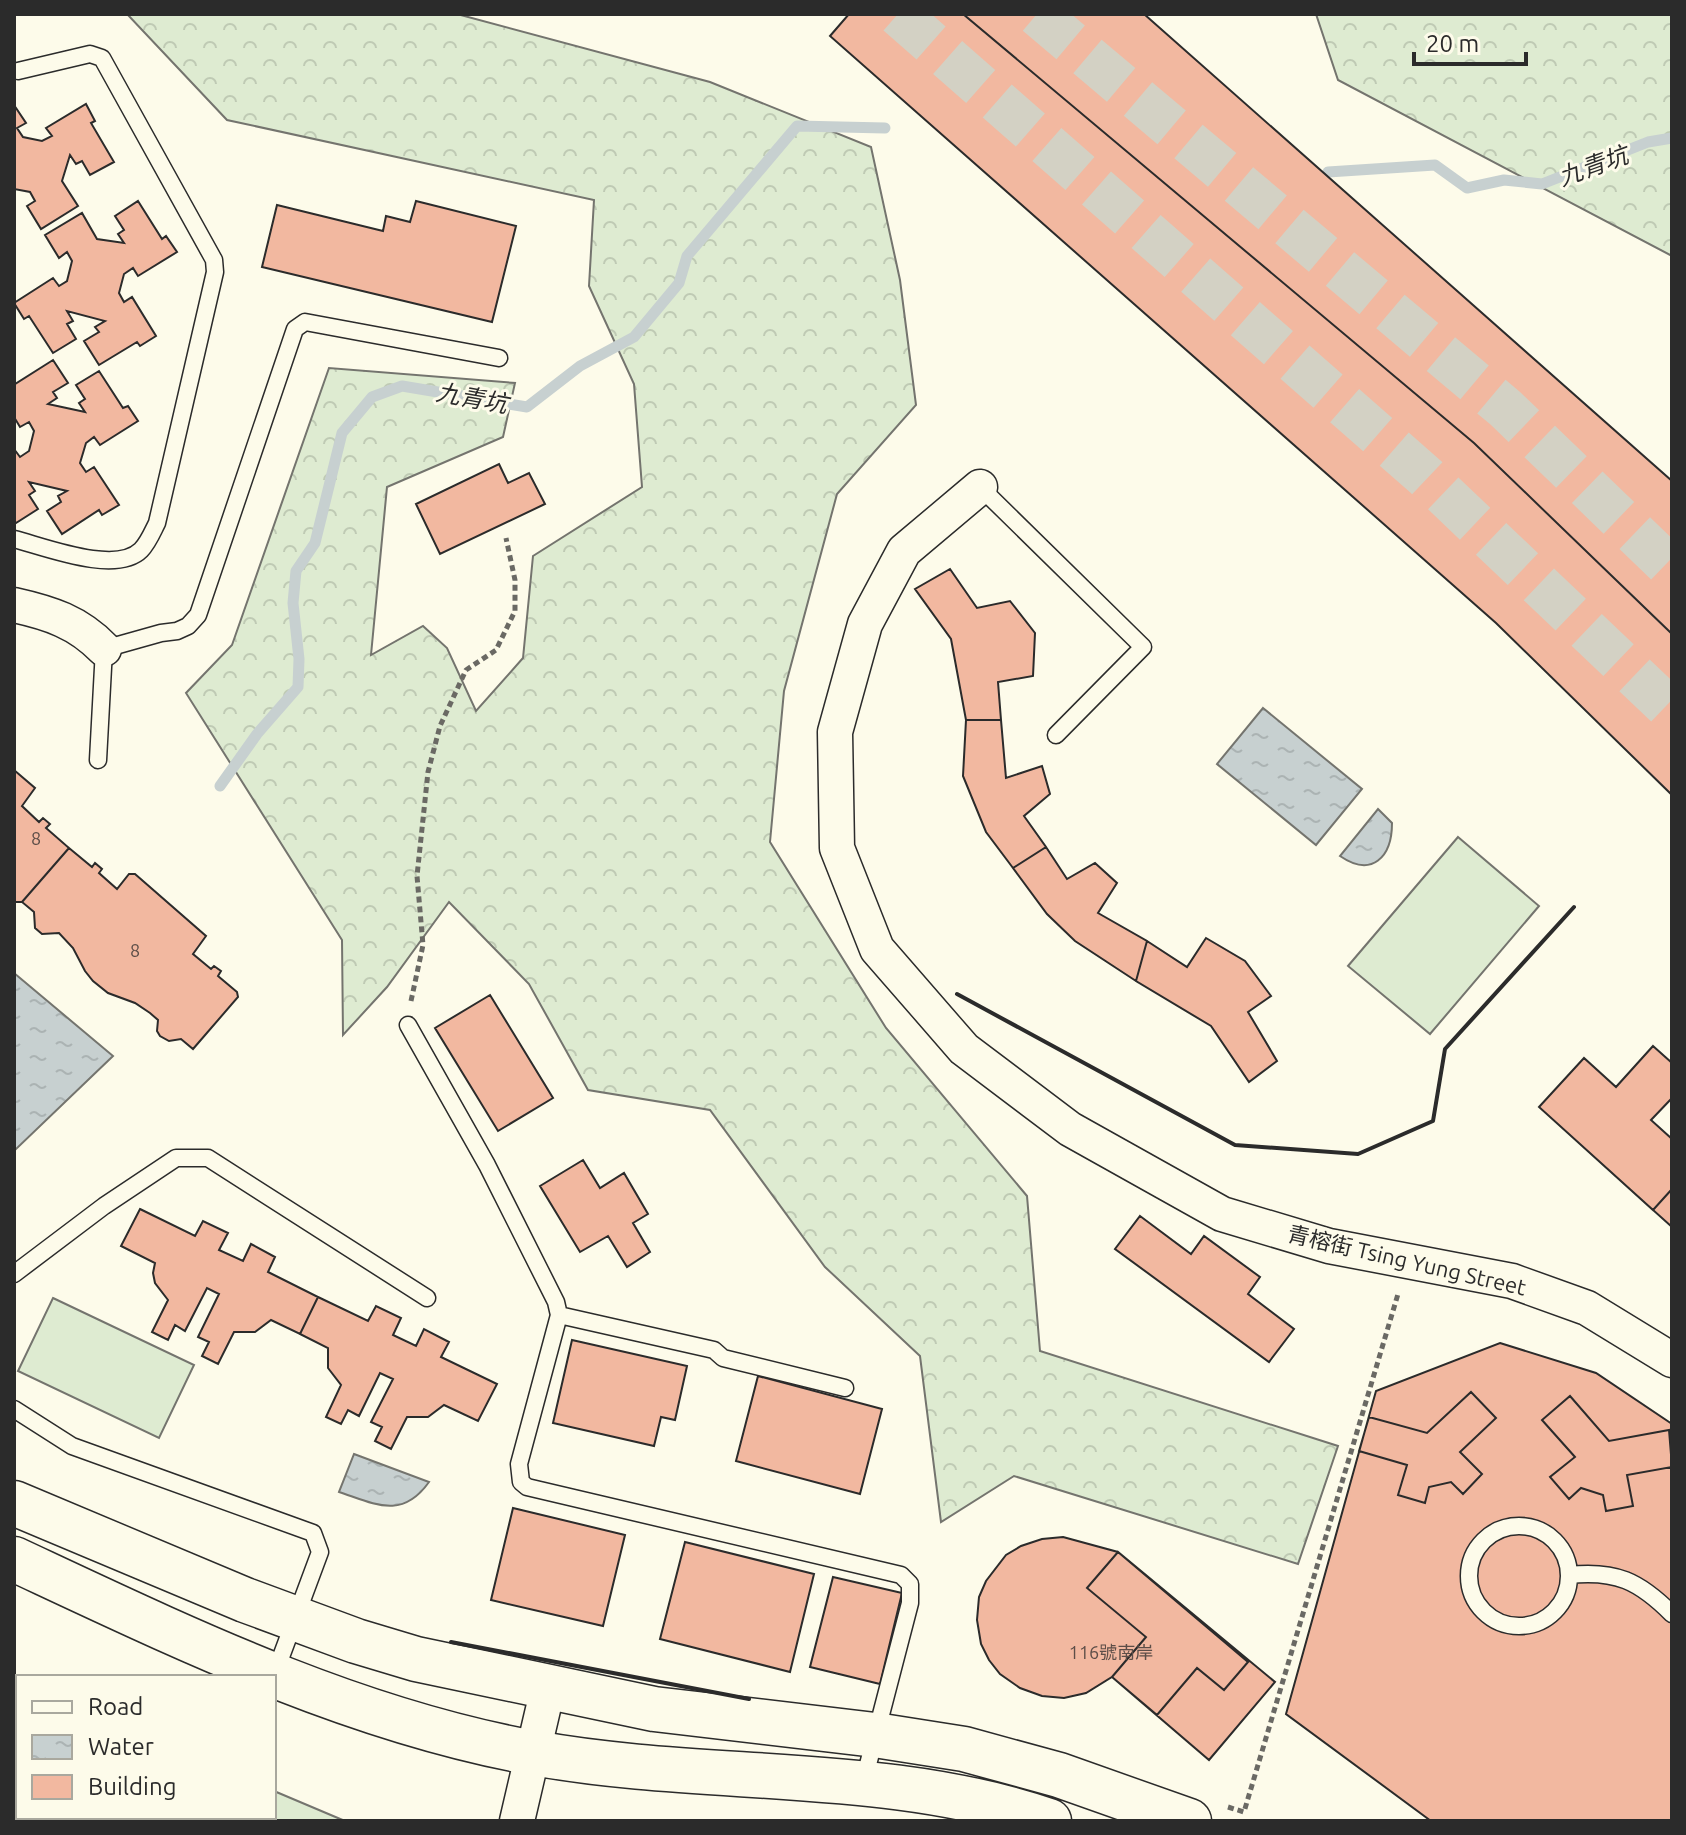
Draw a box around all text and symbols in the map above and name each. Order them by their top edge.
scale bar [1414,16,1526,66]
text: 20 m [1426,30,1479,57]
water label: 九青坑 [1555,140,1634,191]
water label: 九青坑 [434,378,513,418]
house number: 8 [31,828,41,848]
house number: 8 [130,940,140,960]
street label: 青榕街 Tsing Yung Street [1285,1220,1529,1300]
house number: 116號南岸 [1069,1642,1153,1662]
legend [16,1675,276,1819]
text: Road [88,1693,143,1720]
text: Water [88,1733,154,1760]
text: Building [88,1773,176,1800]

